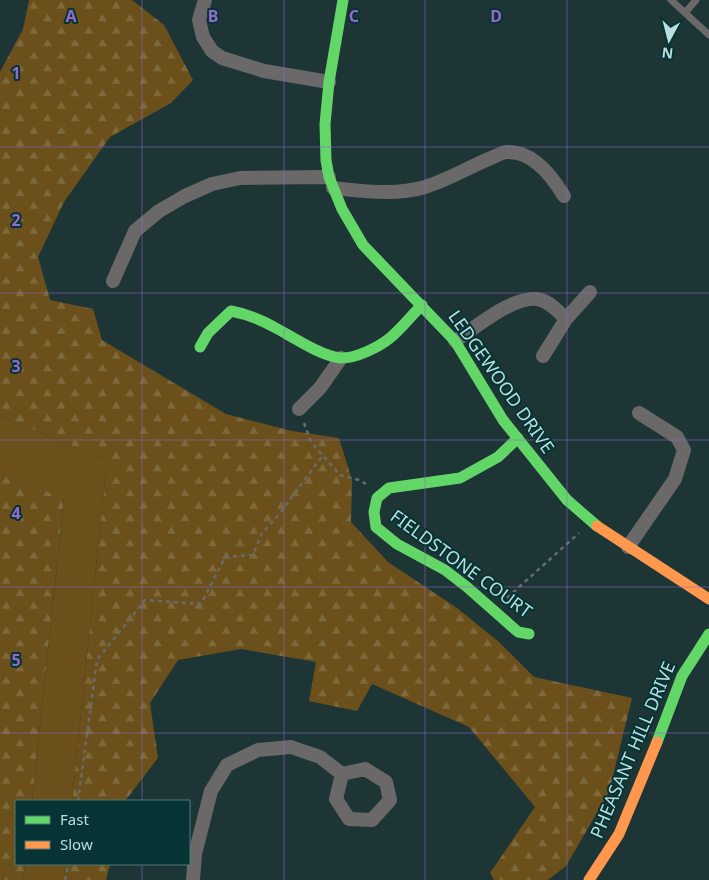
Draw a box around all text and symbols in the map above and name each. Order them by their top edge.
text: A [65,5,77,27]
text: B [208,5,218,27]
text: C [349,5,359,27]
text: D [490,5,502,27]
north arrow [644,15,694,65]
text: N [661,43,674,64]
text: 1 [11,62,21,84]
text: 2 [11,209,21,231]
street label: LEDGEWOOD DRIVE [443,305,560,458]
text: 3 [11,355,21,377]
text: 4 [11,502,21,524]
street label: FIELDSTONE COURT [386,504,537,623]
text: 5 [11,649,21,671]
street label: PHEASANT HILL DRIVE [584,658,680,842]
legend [15,800,190,865]
text: Fast [60,809,89,829]
text: Slow [60,834,93,854]

